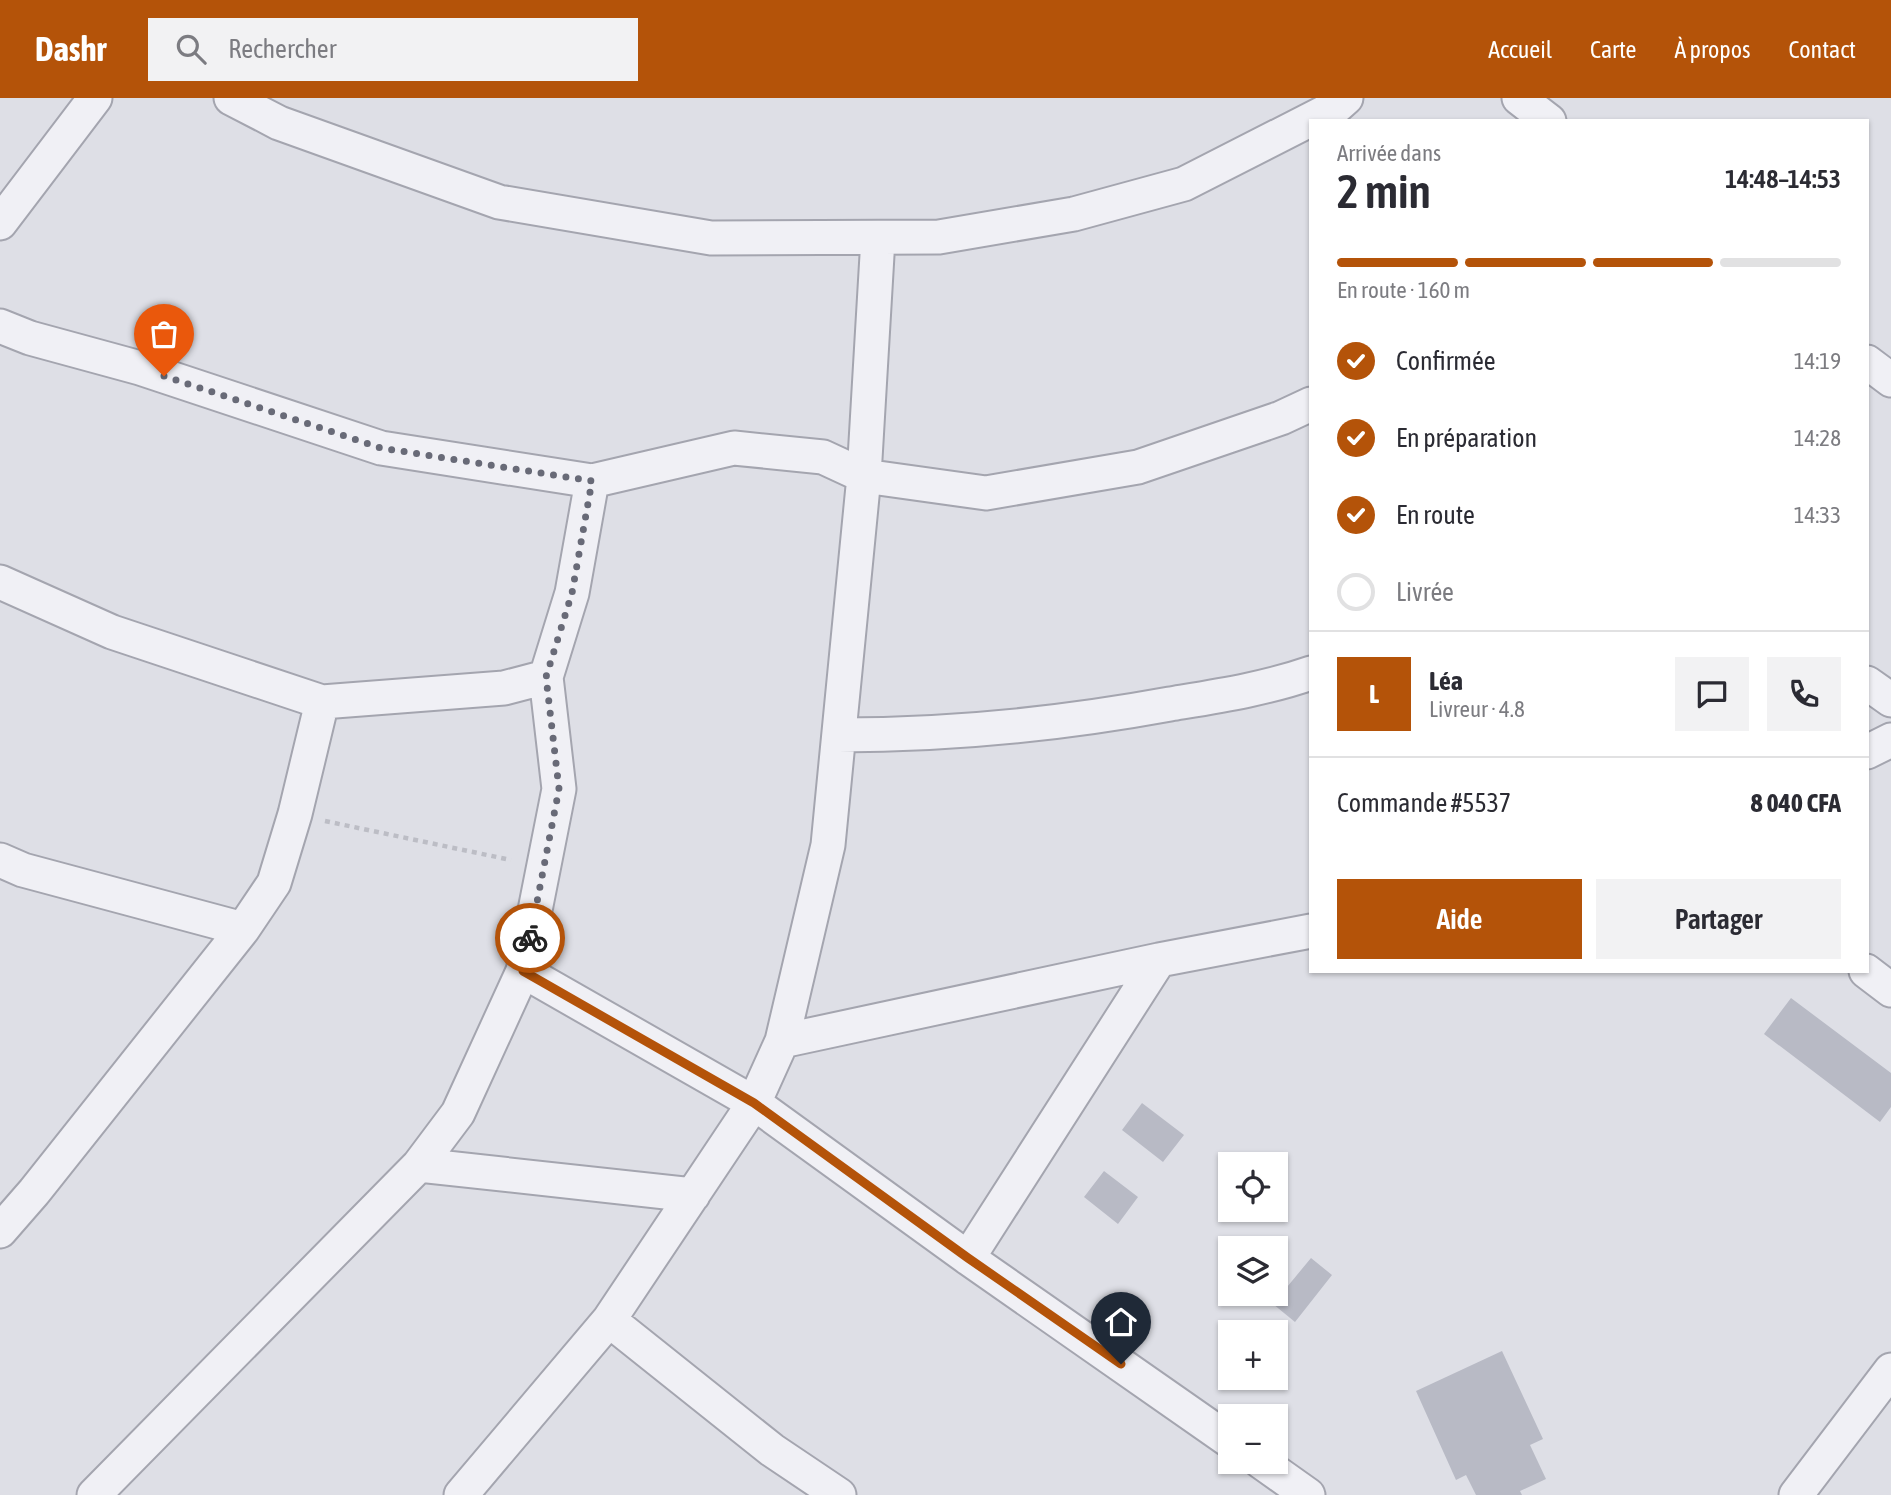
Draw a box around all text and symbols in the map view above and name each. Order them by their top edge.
search box [148,18,638,81]
text: Dashr [35,30,106,68]
icon: search [172,30,210,68]
text: Rechercher [228,34,336,64]
text: Accueil [1488,36,1552,63]
text: Carte [1590,36,1636,63]
text: À propos [1674,36,1750,63]
text: Contact [1788,36,1856,63]
text: Arrivée dans [1337,140,1441,166]
text: 14:48–14:53 [1725,164,1841,194]
text: 2 min [1337,165,1431,218]
text: En route · 160 m [1337,277,1470,303]
pin [134,304,194,376]
icon: bag [145,315,183,353]
icon: check [1337,342,1375,380]
text: Confirmée [1396,346,1496,376]
text: 14:19 [1794,348,1841,374]
icon: check [1337,419,1375,457]
text: En préparation [1396,423,1537,453]
text: 14:28 [1794,425,1841,451]
icon: check [1337,496,1375,534]
text: En route [1396,500,1475,530]
text: 14:33 [1794,502,1841,528]
text: Livrée [1396,577,1454,607]
button: chat [1675,657,1749,731]
button: phone [1767,657,1841,731]
text: Léa [1429,666,1463,696]
text: L [1369,679,1379,709]
text: Livreur · 4.8 [1429,696,1525,722]
text: Commande #5537 [1337,788,1511,818]
text: 8 040 CFA [1751,788,1841,818]
button: Aide [1337,879,1582,959]
button: Partager [1596,879,1841,959]
courier [495,903,565,973]
icon: bike [511,919,549,957]
map controls [1218,1152,1288,1474]
button: locate [1218,1152,1288,1222]
button: layers [1218,1236,1288,1306]
pin [1091,1292,1151,1364]
icon: home [1102,1303,1140,1341]
button: + [1218,1320,1288,1390]
button: − [1218,1404,1288,1474]

